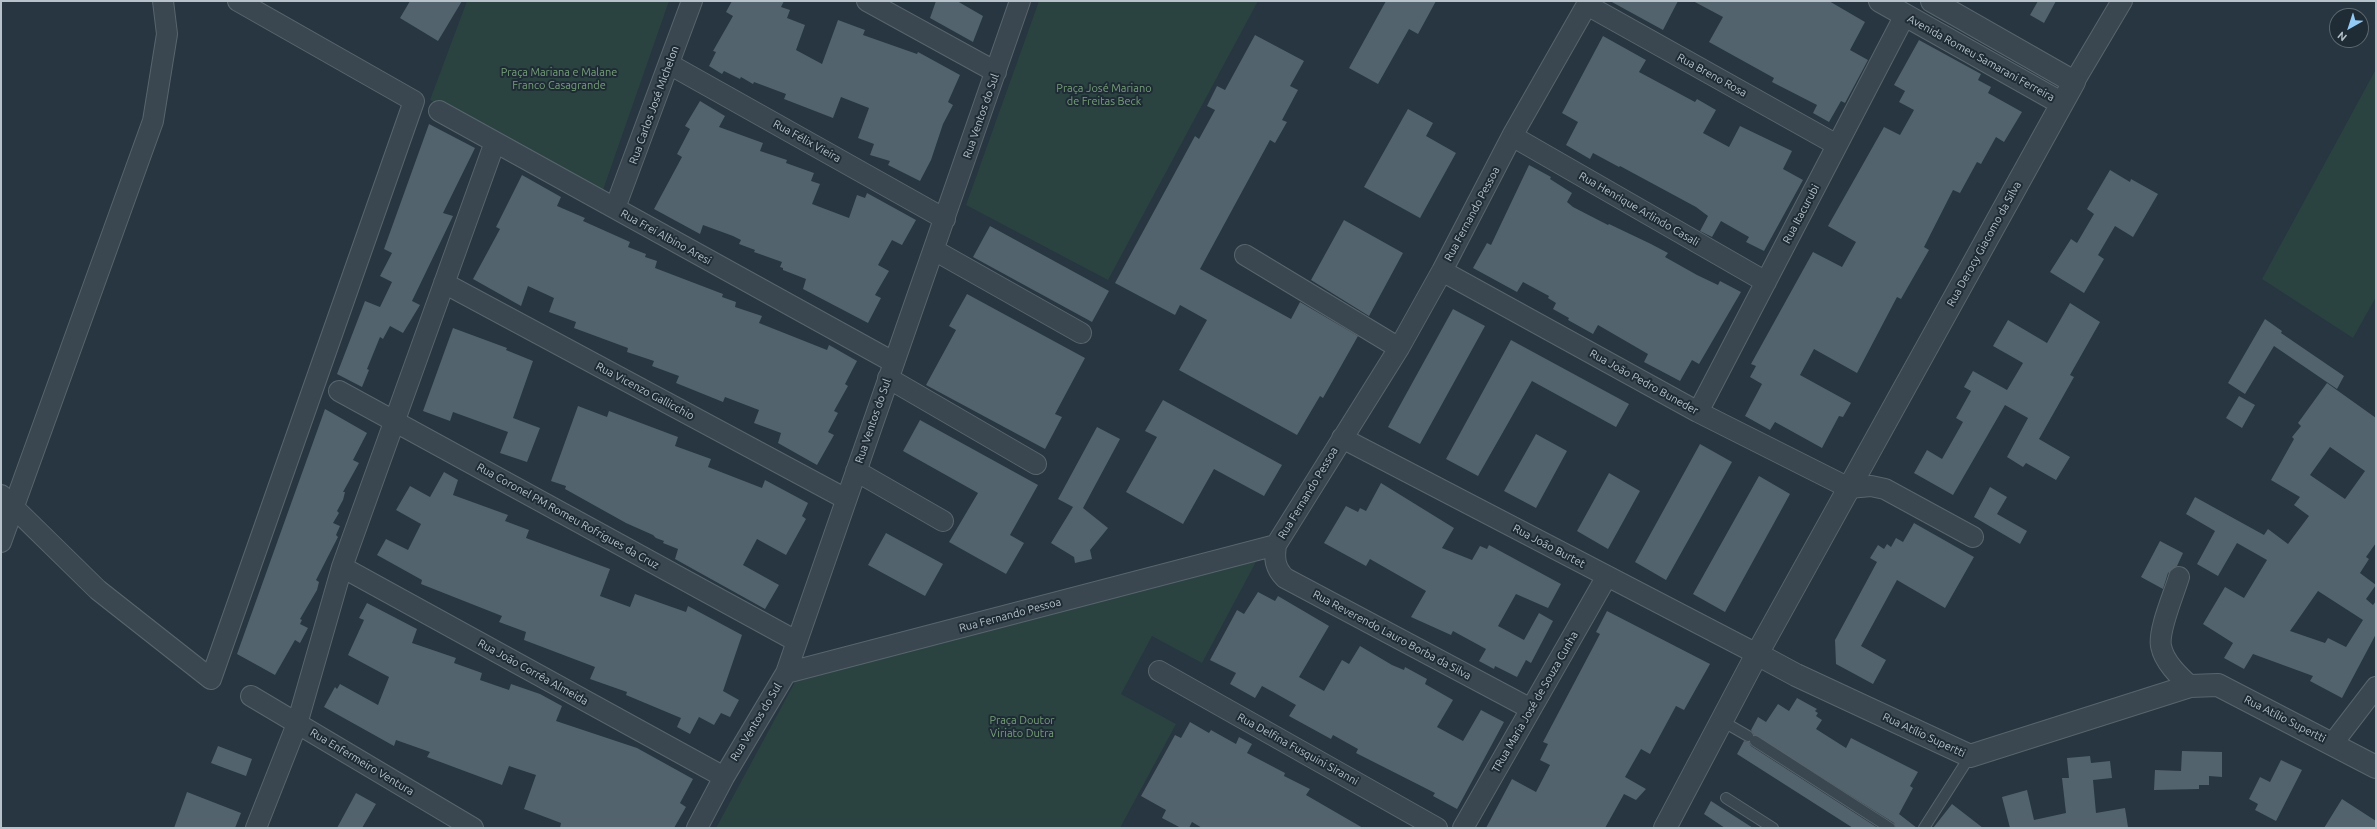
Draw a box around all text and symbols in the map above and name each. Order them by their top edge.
north arrow [2329,8,2369,48]
street label: Avenida Romeu Samarani Ferreira [1905,12,2057,104]
text: N [2335,29,2349,44]
street label: Rua Carlos José Michelon [626,44,682,166]
street label: Rua Breno Rosa [1675,50,1749,100]
park label: Praça Mariana e Malane Franco Casagrande [501,65,617,91]
street label: Rua Ventos do Sul [960,72,1002,160]
park label: Praça José Mariano de Freitas Beck [1056,81,1152,107]
street label: Rua Félix Vieira [771,117,843,165]
street label: Rua Fernando Pessoa [1442,165,1502,263]
street label: Rua Henrique Arlindo Casali [1577,169,1701,249]
street label: Rua Derocy Giacomo da Silva [1944,179,2024,309]
street label: Rua Itacurubi [1780,182,1822,246]
street label: Rua Frei Albino Aresi [618,207,714,267]
street label: Rua João Pedro Buneder [1587,347,1701,417]
street label: Rua Vicenzo Gallicchio [594,359,696,423]
street label: Rua Ventos do Sul [852,377,894,465]
street label: Rua Fernando Pessoa [1275,445,1341,541]
street label: Rua Coronel PM Romeu Rofrigues da Cruz [475,460,661,572]
street label: Rua João Burtet [1511,521,1587,571]
street label: Rua Reverendo Lauro Borba da Silva [1311,588,1473,682]
street label: Rua Fernando Pessoa [958,595,1062,635]
street label: TRua Maria José de Souza Cunha [1489,629,1581,775]
street label: Rua João Corrêa Almeida [476,636,590,708]
street label: Rua Ventos do Sul [728,681,784,763]
street label: Rua Atílio Supertti [2242,693,2328,745]
street label: Rua Delfina Fusquini Siranni [1235,710,1361,788]
street label: Rua Atílio Supertti [1880,710,1968,760]
park label: Praça Doutor Viriato Dutra [989,713,1055,739]
street label: Rua Enfermeiro Ventura [308,726,416,798]

